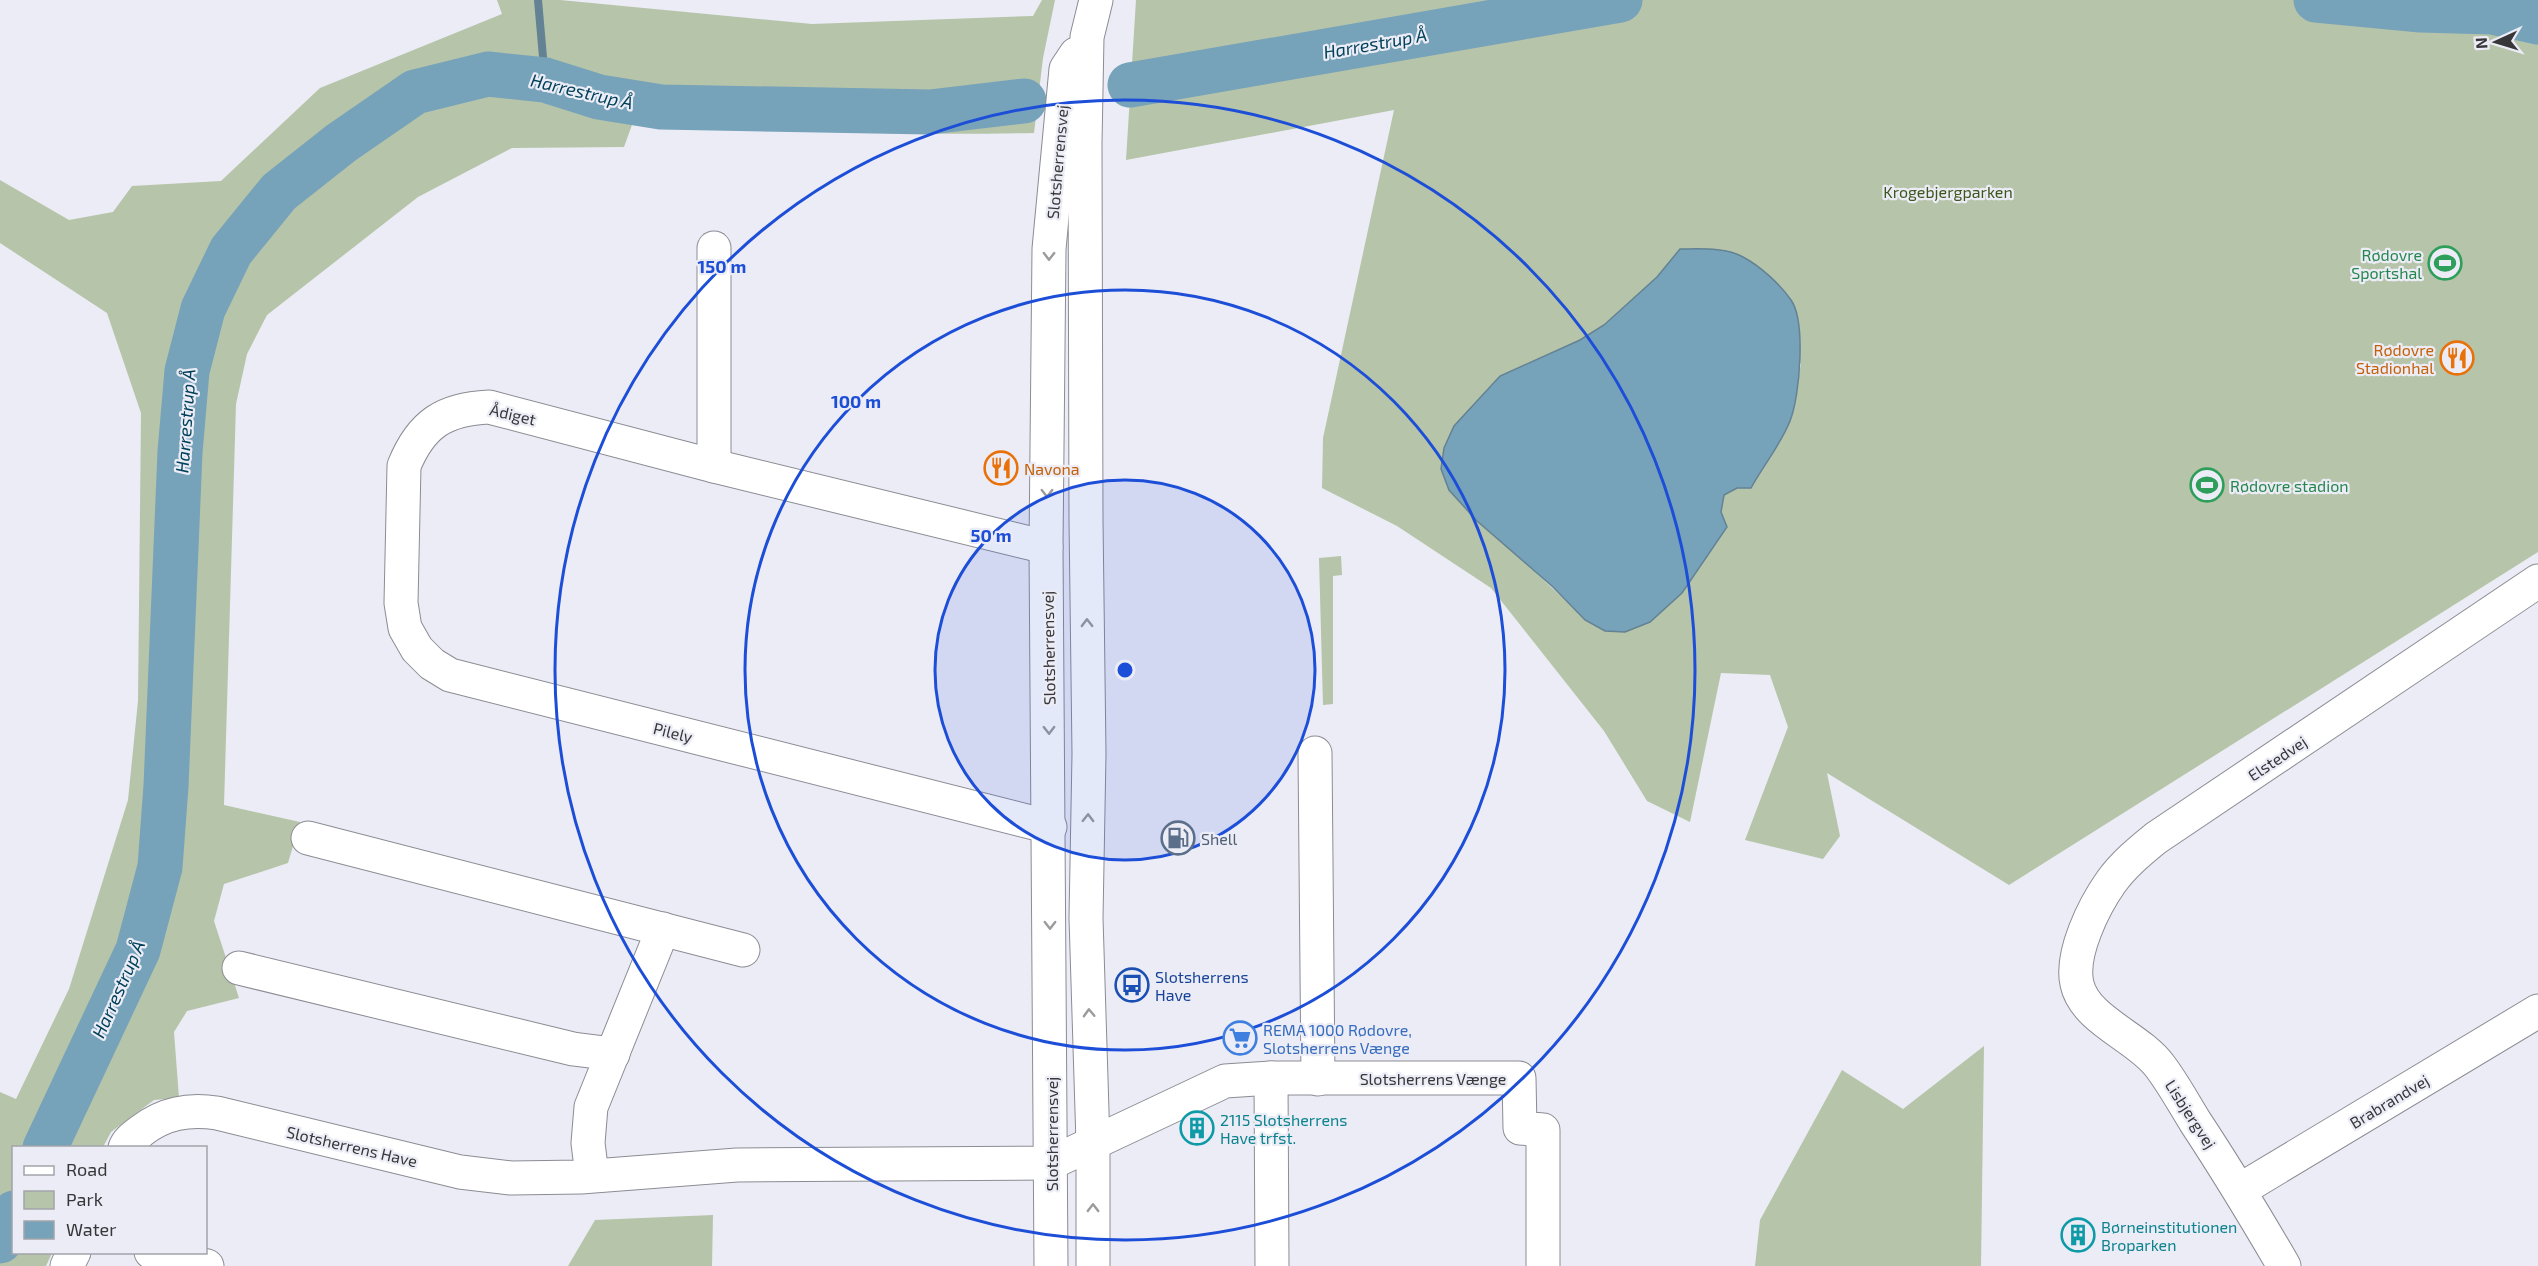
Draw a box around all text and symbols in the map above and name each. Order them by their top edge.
north arrow [2466,12,2526,72]
water label: Harrestrup Å [1322,23,1428,63]
text: N [2471,37,2490,50]
water label: Harrestrup Å [529,69,635,113]
street label: Slotsherrensvej [1043,104,1072,220]
park label: Krogebjergparken [1883,182,2013,202]
place label: Rødovre Sportshal [2351,245,2422,282]
sports icon: Rødovre Sportshal [2427,245,2463,281]
one-way arrow [1042,252,1055,261]
text: 150 m [698,255,746,277]
place label: Rødovre Stadionhal [2356,340,2434,377]
restaurant icon: Rødovre Stadionhal [2439,340,2475,376]
water label: Harrestrup Å [170,368,200,474]
text: 100 m [831,390,881,412]
street label: Ådiget [488,399,538,429]
restaurant icon: Navona [983,450,1019,486]
place label: Navona [1024,459,1080,478]
sports icon: Rødovre stadion [2189,467,2225,503]
place label: Rødovre stadion [2230,476,2349,495]
one-way arrow [1041,489,1053,498]
text: 50 m [970,524,1012,546]
street label: Slotsherrensvej [1038,591,1059,705]
one-way arrow [1081,618,1093,627]
centre of rings [1115,660,1135,680]
street label: Pilely [651,718,695,746]
one-way arrow [1042,726,1055,735]
street label: Elstedvej [2244,731,2311,785]
one-way arrow [1082,813,1094,822]
fuel station icon: Shell [1160,820,1196,856]
place label: Shell [1201,829,1238,848]
one-way arrow [1044,921,1056,930]
water label: Harrestrup Å [87,937,149,1041]
bus stop icon: Slotsherrens Have [1114,967,1150,1003]
place label: Slotsherrens Have [1155,967,1249,1004]
one-way arrow [1083,1008,1095,1017]
supermarket icon: REMA 1000 Rødovre, Slotsherrens Vænge [1222,1020,1258,1056]
place label: REMA 1000 Rødovre, Slotsherrens Vænge [1263,1020,1412,1057]
street label: Slotsherrens Vænge [1360,1069,1506,1088]
street label: Brabrandvej [2346,1070,2433,1133]
street label: Lisbjergvej [2161,1076,2220,1153]
street label: Slotsherrensvej [1042,1077,1062,1191]
building icon: 2115 Slotsherrens Have trfst. [1179,1110,1215,1146]
place label: 2115 Slotsherrens Have trfst. [1220,1110,1347,1147]
street label: Slotsherrens Have [285,1122,419,1170]
legend [12,1146,207,1254]
text: Road [66,1158,107,1180]
text: Park [66,1188,103,1210]
one-way arrow [1087,1203,1099,1212]
building icon: Børneinstitutionen Broparken [2060,1217,2096,1253]
place label: Børneinstitutionen Broparken [2101,1217,2237,1254]
text: Water [66,1218,116,1240]

